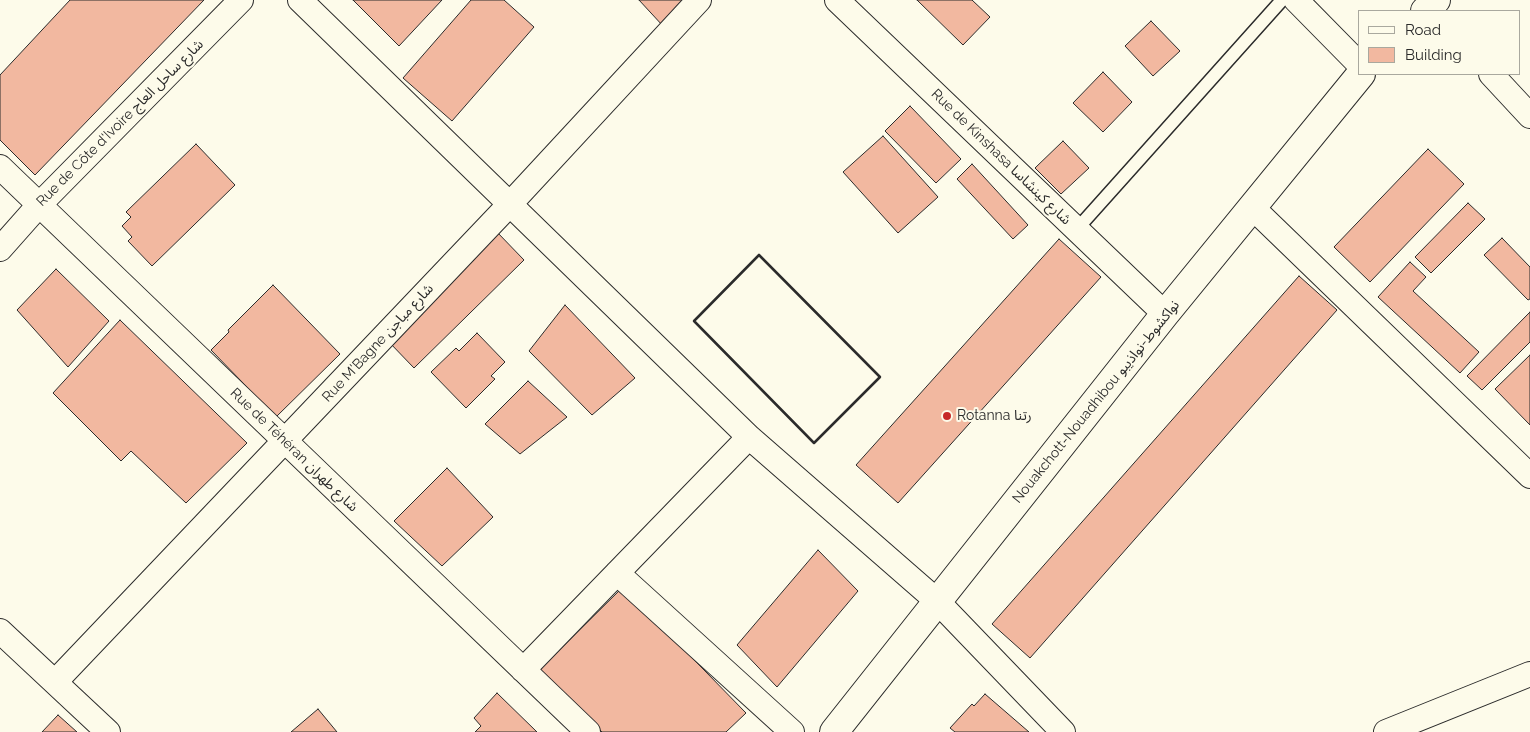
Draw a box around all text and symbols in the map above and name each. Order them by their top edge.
legend [1358,10,1520,75]
text: Road [1405,21,1441,39]
street label: Rue de Côte d'Ivoire شارع ساحل العاج [33,36,207,210]
text: Building [1405,46,1462,64]
street label: Rue de Kinshasa شارع كينشاسا [928,86,1074,228]
street label: Rue M'Bagne شارع مباجن [319,280,437,406]
street label: Nouakchott-Nouadhibou نواكشوط-نواذيبو [1009,297,1183,507]
street label: Rue de Téhéran شارع طهران [227,385,361,515]
place label: Rotanna رتنا [957,408,1032,424]
marker: Rotanna رتنا [941,410,953,422]

